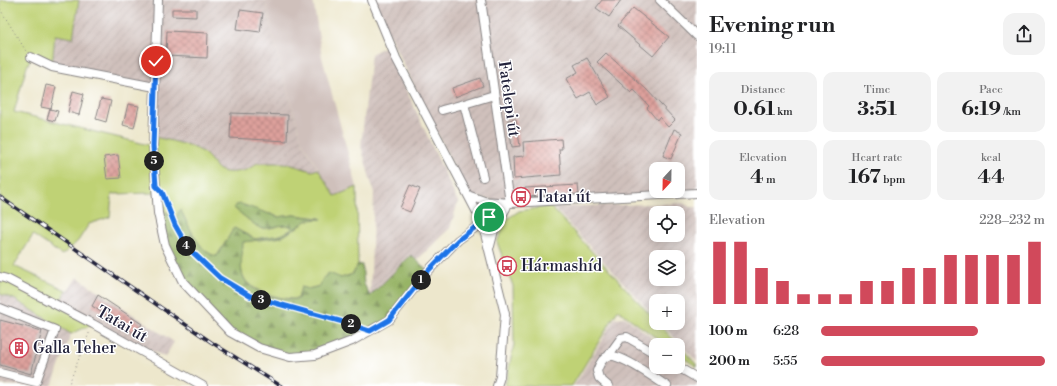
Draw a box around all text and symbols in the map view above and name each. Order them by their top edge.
text: Evening run [709,12,835,39]
button: share [1003,13,1045,55]
text: 19:11 [709,41,737,57]
pin [139,44,173,78]
icon: check [145,50,167,72]
street label: Fatelepi út [494,60,524,139]
text: Distance [741,83,785,97]
text: Time [864,83,890,97]
text: Pace [979,83,1003,97]
text: 0.61 [733,97,775,122]
text: 3:51 [857,97,897,122]
text: 6:19 [961,97,1001,122]
text: km [775,105,793,119]
text: /km [1001,105,1021,119]
pin: 5 [144,151,164,171]
text: Elevation [739,151,787,165]
text: Heart rate [852,151,902,165]
text: kcal [981,151,1001,165]
text: 5 [151,154,157,168]
north arrow [649,162,685,198]
map controls [649,162,685,374]
text: 4 [750,165,764,190]
text: 167 [849,165,881,190]
text: 44 [977,165,1005,190]
text: m [764,173,776,187]
text: bpm [881,173,905,187]
bus stop icon: Tatai út [510,186,532,208]
place label: Tatai út [535,187,591,207]
pin [472,200,506,234]
icon: arrive [478,206,500,228]
button: locate [649,206,685,242]
text: Elevation [709,212,765,228]
text: 228–232 m [979,212,1045,228]
pin: 4 [176,236,196,256]
text: 4 [182,239,190,253]
button: layers [649,250,685,286]
bus stop icon: Hármashíd [496,255,518,277]
place label: Hármashíd [521,256,602,276]
pin: 1 [411,270,431,290]
text: 1 [418,273,424,287]
pin: 3 [251,290,271,310]
text: 3 [258,293,264,307]
button: + [649,294,685,330]
street label: Tatai út [93,301,151,347]
pin: 2 [341,314,361,334]
text: 2 [348,317,354,331]
text: 100 m [709,323,748,339]
text: 6:28 [773,323,799,339]
building icon: Galla Teher [8,337,30,359]
place label: Galla Teher [33,338,116,358]
button: − [649,338,685,374]
text: 200 m [709,353,750,369]
text: 5:55 [773,353,797,369]

